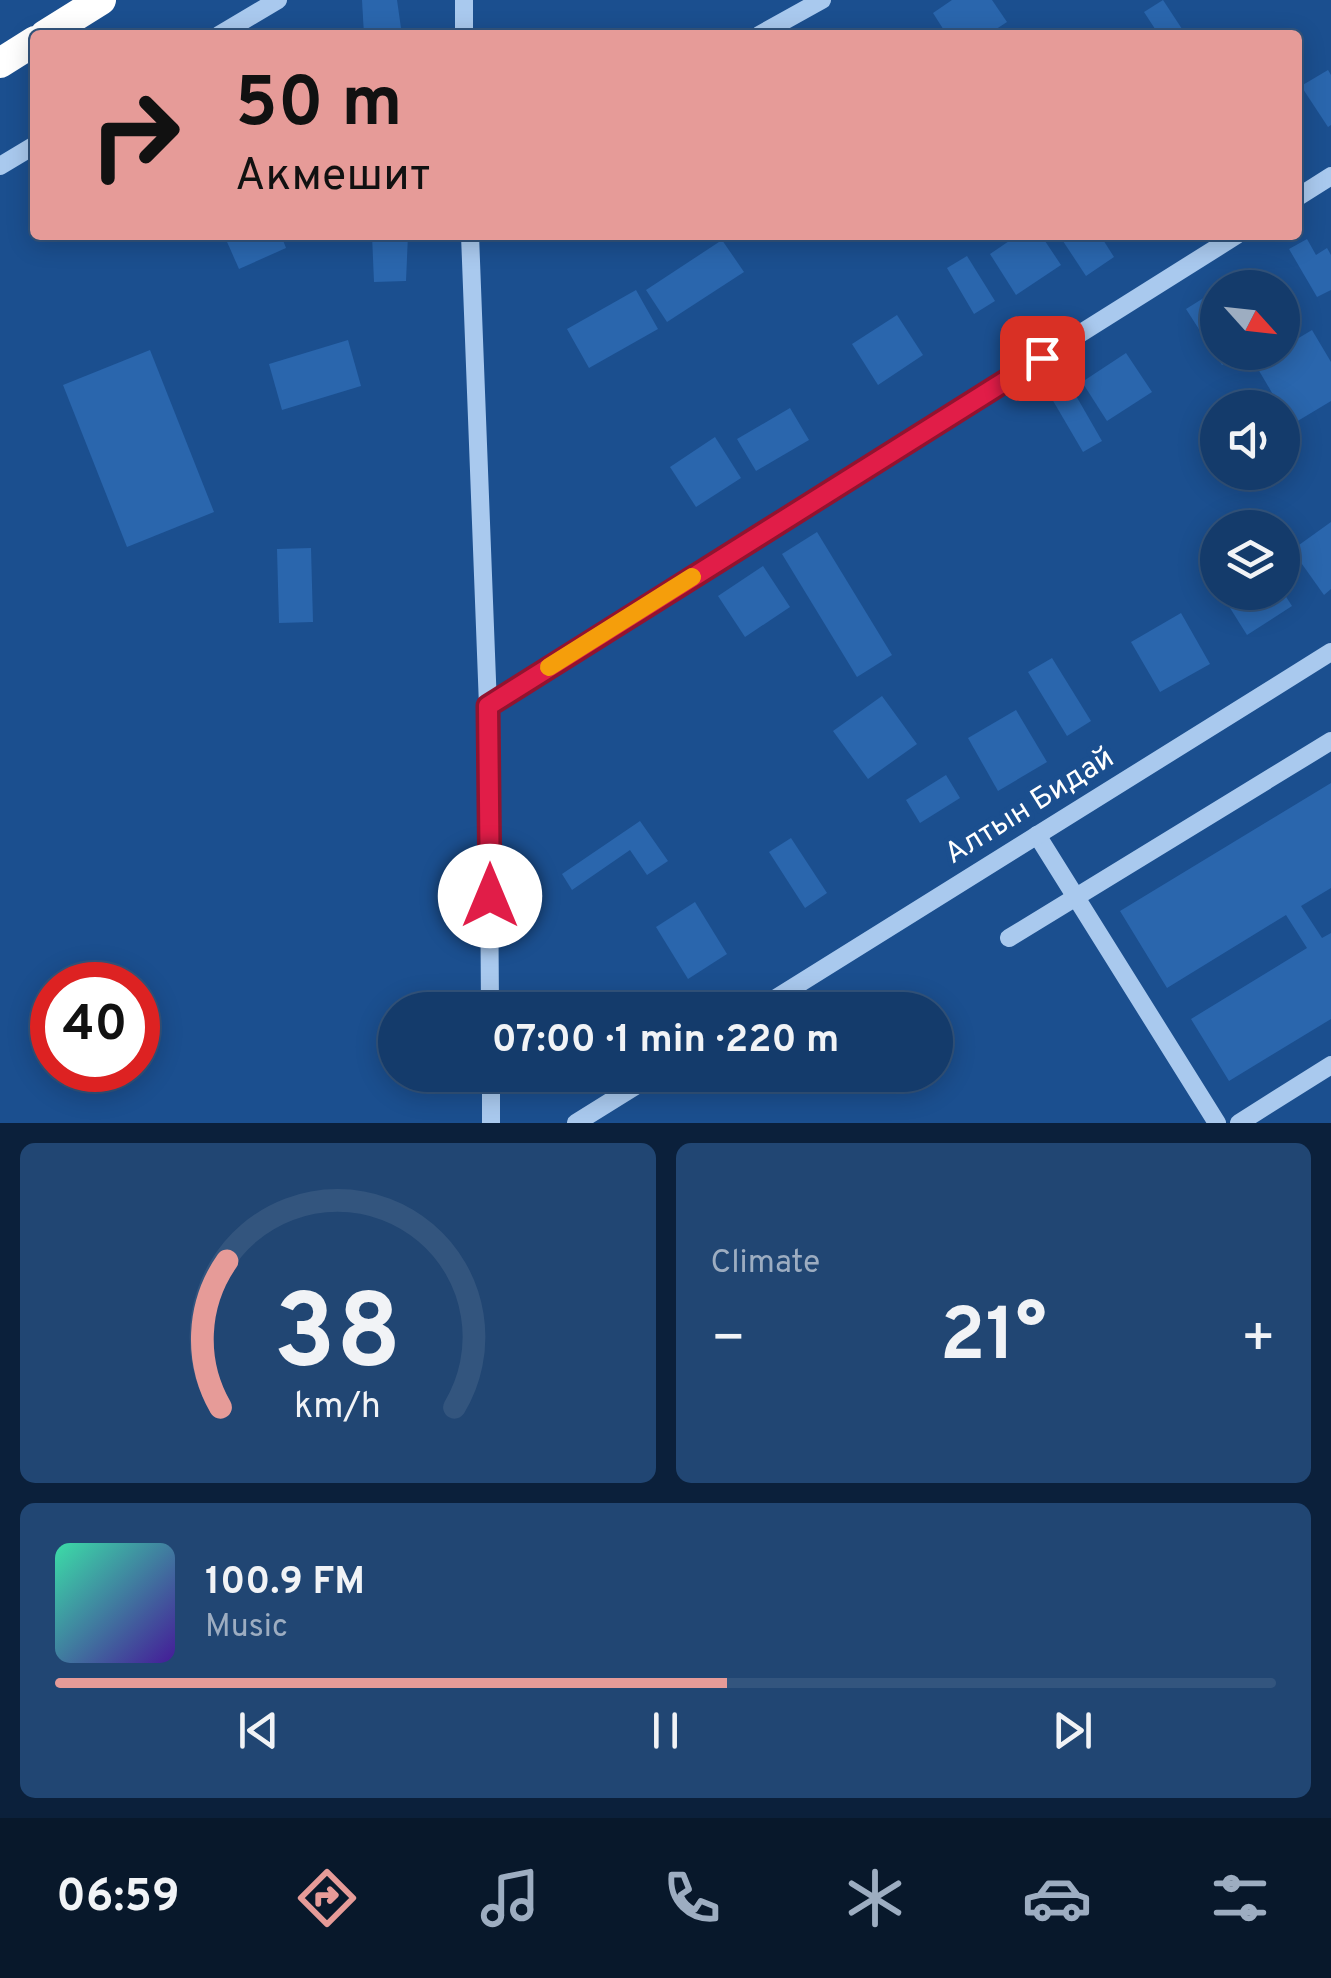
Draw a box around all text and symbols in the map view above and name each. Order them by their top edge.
text: 50 m [235,62,402,151]
icon: right [70,70,200,200]
text: Акмешит [235,149,430,206]
north arrow [1200,270,1300,370]
map controls [1200,270,1300,610]
pin [1000,316,1085,401]
icon: arrive [1015,331,1070,386]
button: sound [1200,390,1300,490]
button: layers [1200,510,1300,610]
street label: Алтын Бидай [939,740,1121,874]
position arrow [438,844,542,948]
speed limit sign: 40 [30,962,160,1092]
text: 07:00 · 1 min · 220 m [492,1017,839,1066]
text: Climate [711,1244,820,1284]
text: 38 [274,1273,402,1405]
text: 21° [940,1292,1047,1387]
text: − [711,1306,746,1376]
text: + [1241,1306,1276,1376]
text: km/h [294,1385,381,1431]
text: 100.9 FM [205,1559,365,1608]
text: Music [205,1608,288,1648]
icon: previous [231,1703,286,1758]
icon: pause [638,1703,693,1758]
icon: next [1045,1703,1100,1758]
icon: directions [292,1863,362,1933]
icon: music [475,1863,545,1933]
icon: phone [657,1863,727,1933]
icon: climate [840,1863,910,1933]
icon: car [1022,1863,1092,1933]
icon: filters [1205,1863,1275,1933]
text: 06:59 [56,1870,180,1927]

